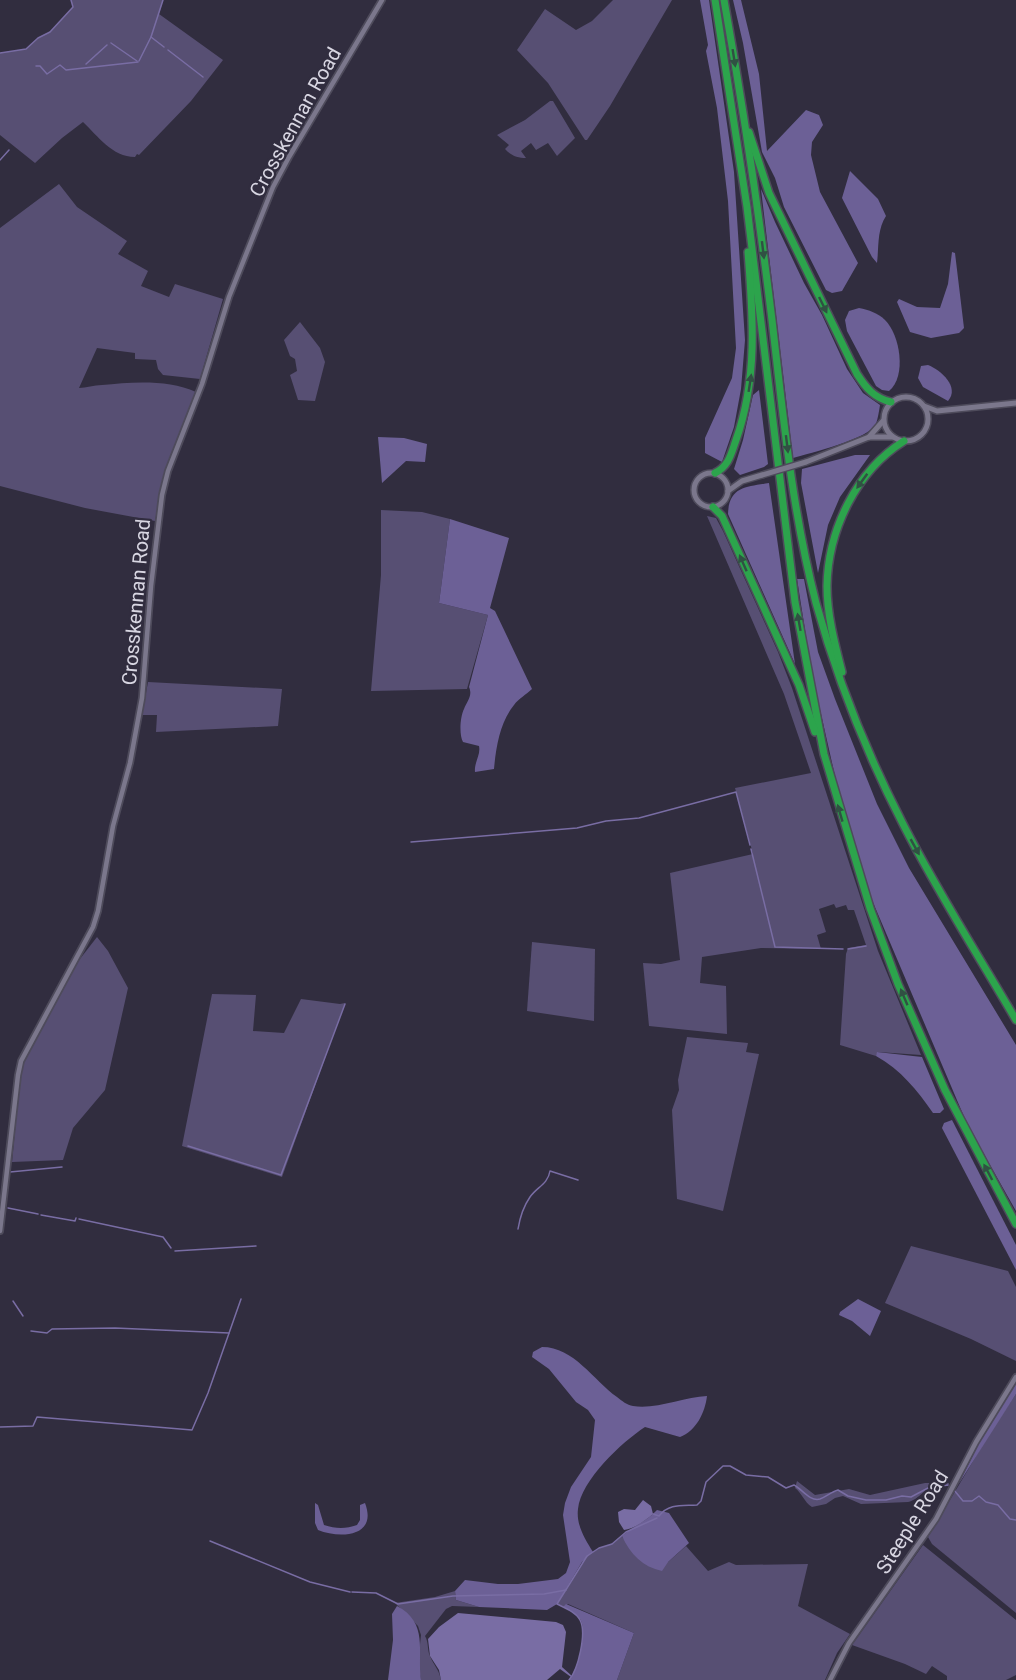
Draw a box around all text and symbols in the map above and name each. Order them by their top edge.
street label: Crosskennan Road [244,43,346,201]
one-way arrow [730,48,739,67]
one-way arrow [758,241,768,260]
one-way arrow [818,296,827,313]
one-way arrow [745,373,754,392]
one-way arrow [782,435,791,454]
one-way arrow [856,473,869,489]
street label: Crosskennan Road [117,518,155,686]
one-way arrow [738,554,747,571]
one-way arrow [794,612,803,631]
one-way arrow [835,803,844,821]
one-way arrow [910,839,921,855]
one-way arrow [899,987,909,1005]
one-way arrow [983,1164,993,1181]
street label: Steeple Road [871,1466,953,1578]

